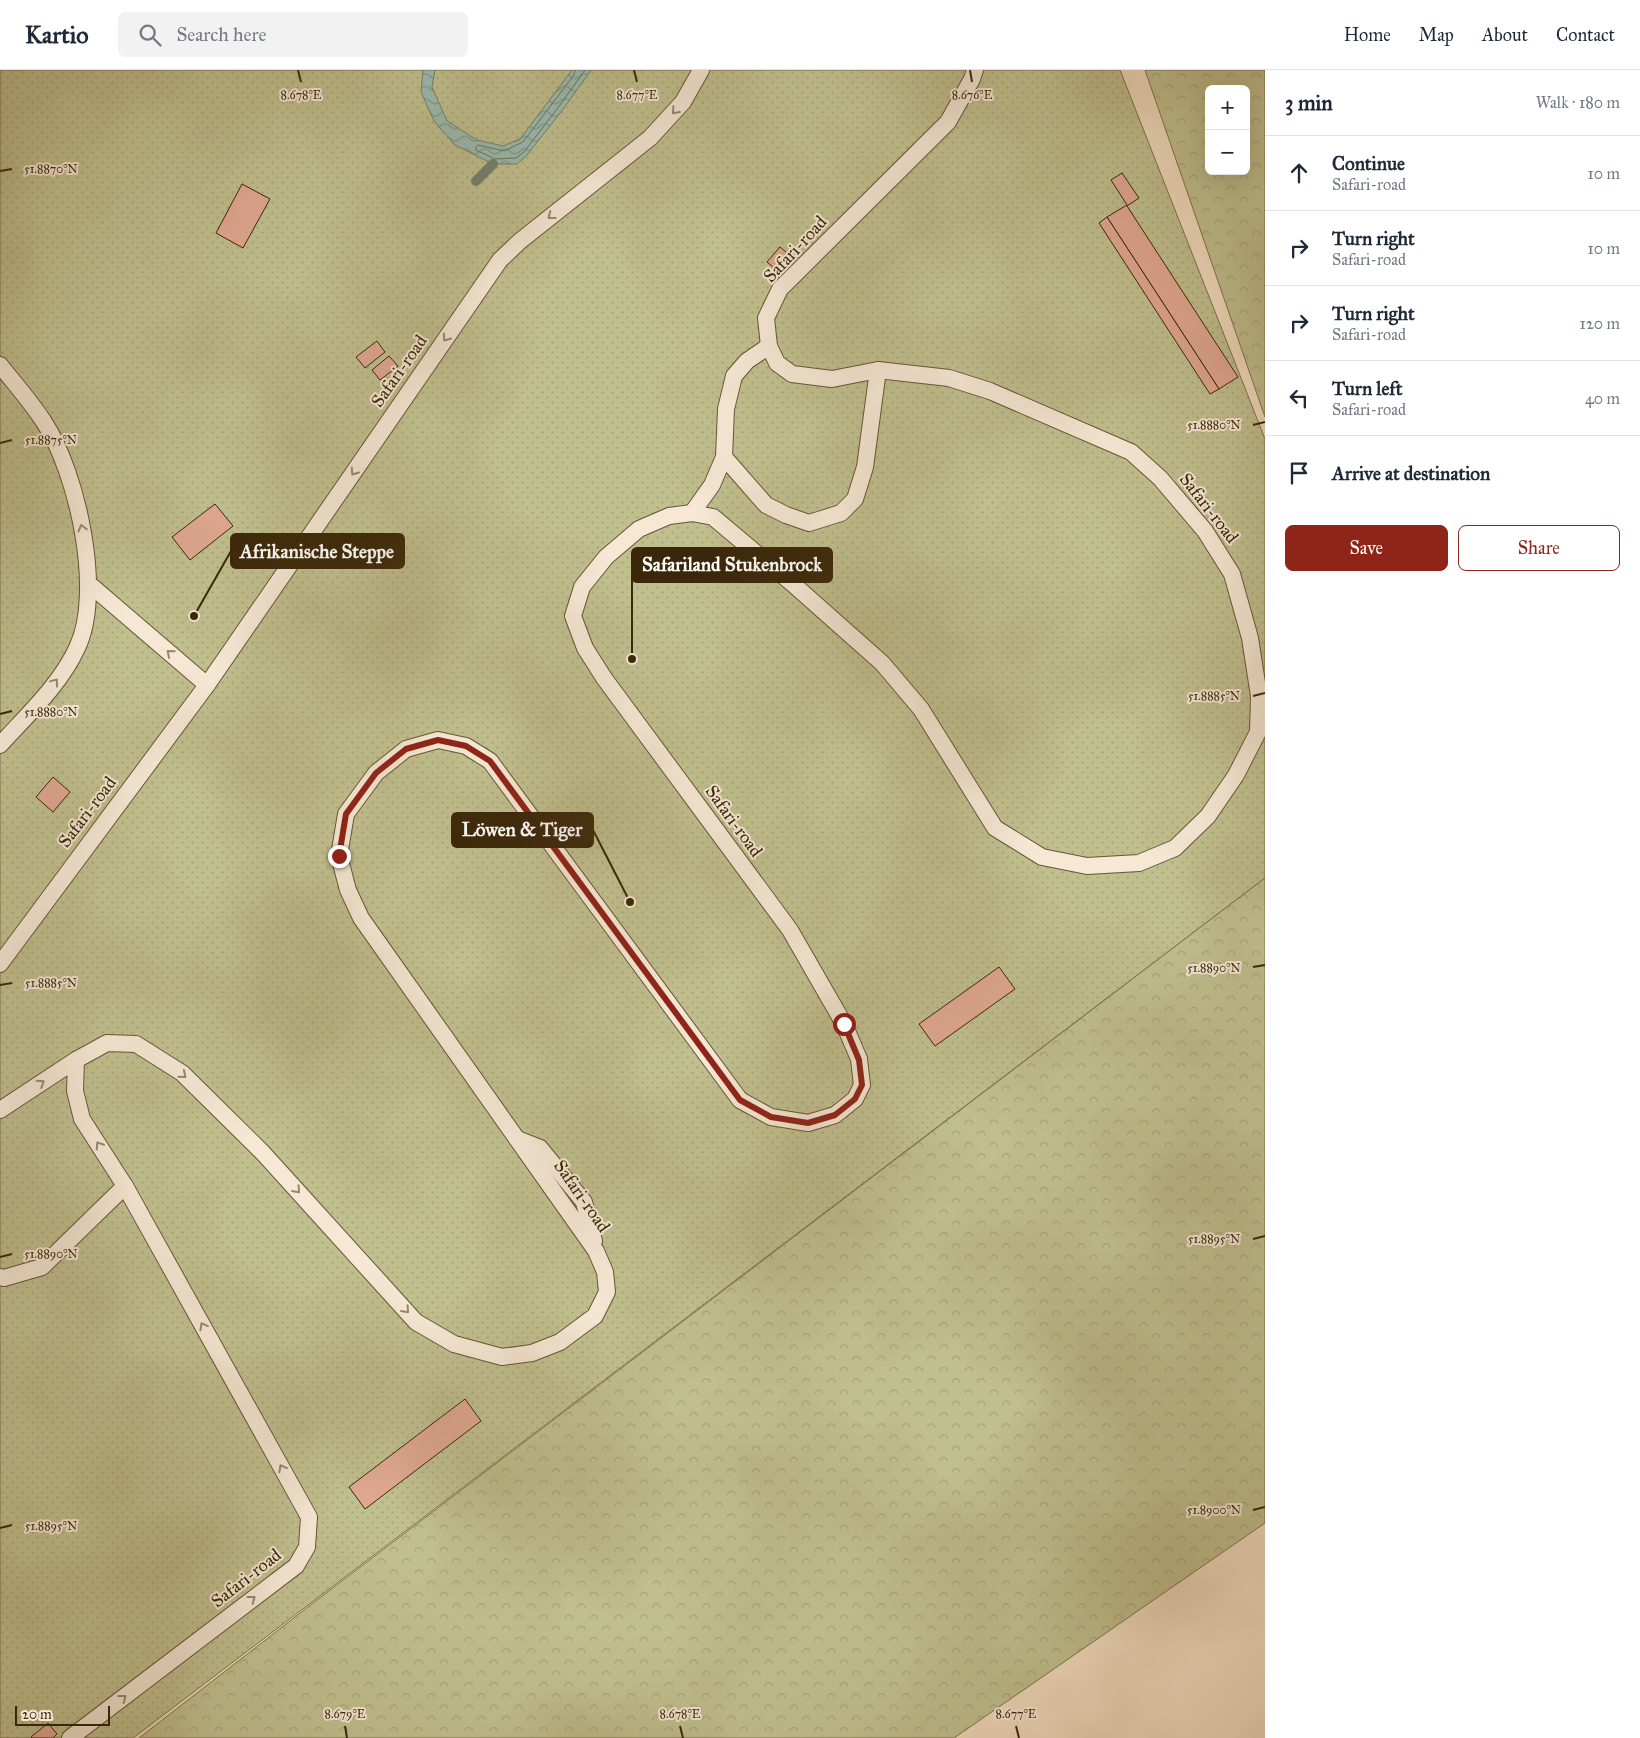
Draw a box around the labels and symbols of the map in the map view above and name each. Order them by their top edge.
text: 8.678°E [281,88,322,102]
text: 8.677°E [617,88,658,102]
text: 8.676°E [952,88,993,102]
one-way arrow [671,105,680,114]
text: 51.8870°N [24,162,78,176]
one-way arrow [548,211,557,220]
street label: Safari-road [759,211,831,287]
street label: Safari-road [366,331,432,411]
one-way arrow [443,332,452,341]
text: 51.8880°N [1187,418,1241,432]
text: 51.8875°N [25,433,77,447]
one-way arrow [350,466,360,475]
street label: Safari-road [1175,468,1243,548]
one-way arrow [78,525,88,533]
callout: Afrikanische Steppe [231,534,404,568]
text: Afrikanische Steppe [238,540,394,564]
callout: Safariland Stukenbrock [632,548,832,582]
text: Safariland Stukenbrock [642,553,823,576]
one-way arrow [166,650,175,659]
one-way arrow [50,679,58,688]
text: 51.8885°N [1188,689,1240,703]
text: 51.8880°N [24,705,78,719]
street label: Safari-road [53,772,121,852]
street label: Safari-road [701,781,767,861]
callout: Löwen & Tiger [452,813,593,847]
text: Löwen & Tiger [462,818,583,842]
route end [328,845,351,868]
text: 51.8890°N [1187,961,1241,975]
text: 51.8885°N [25,976,77,990]
route start [833,1013,856,1036]
one-way arrow [177,1069,186,1078]
one-way arrow [35,1080,44,1089]
one-way arrow [96,1141,105,1151]
street label: Safari-road [549,1156,615,1236]
one-way arrow [291,1185,300,1194]
text: 51.8895°N [1188,1232,1240,1246]
text: 51.8890°N [24,1247,78,1261]
one-way arrow [400,1305,409,1314]
one-way arrow [199,1323,209,1332]
one-way arrow [278,1465,288,1474]
text: 51.8900°N [1187,1503,1241,1517]
text: 51.8895°N [25,1519,77,1533]
street label: Safari-road [206,1544,286,1612]
one-way arrow [246,1596,256,1605]
one-way arrow [117,1695,126,1703]
scale bar [15,1703,110,1726]
text: 8.679°E [325,1707,366,1721]
text: 8.678°E [660,1707,701,1721]
text: 8.677°E [996,1707,1037,1721]

